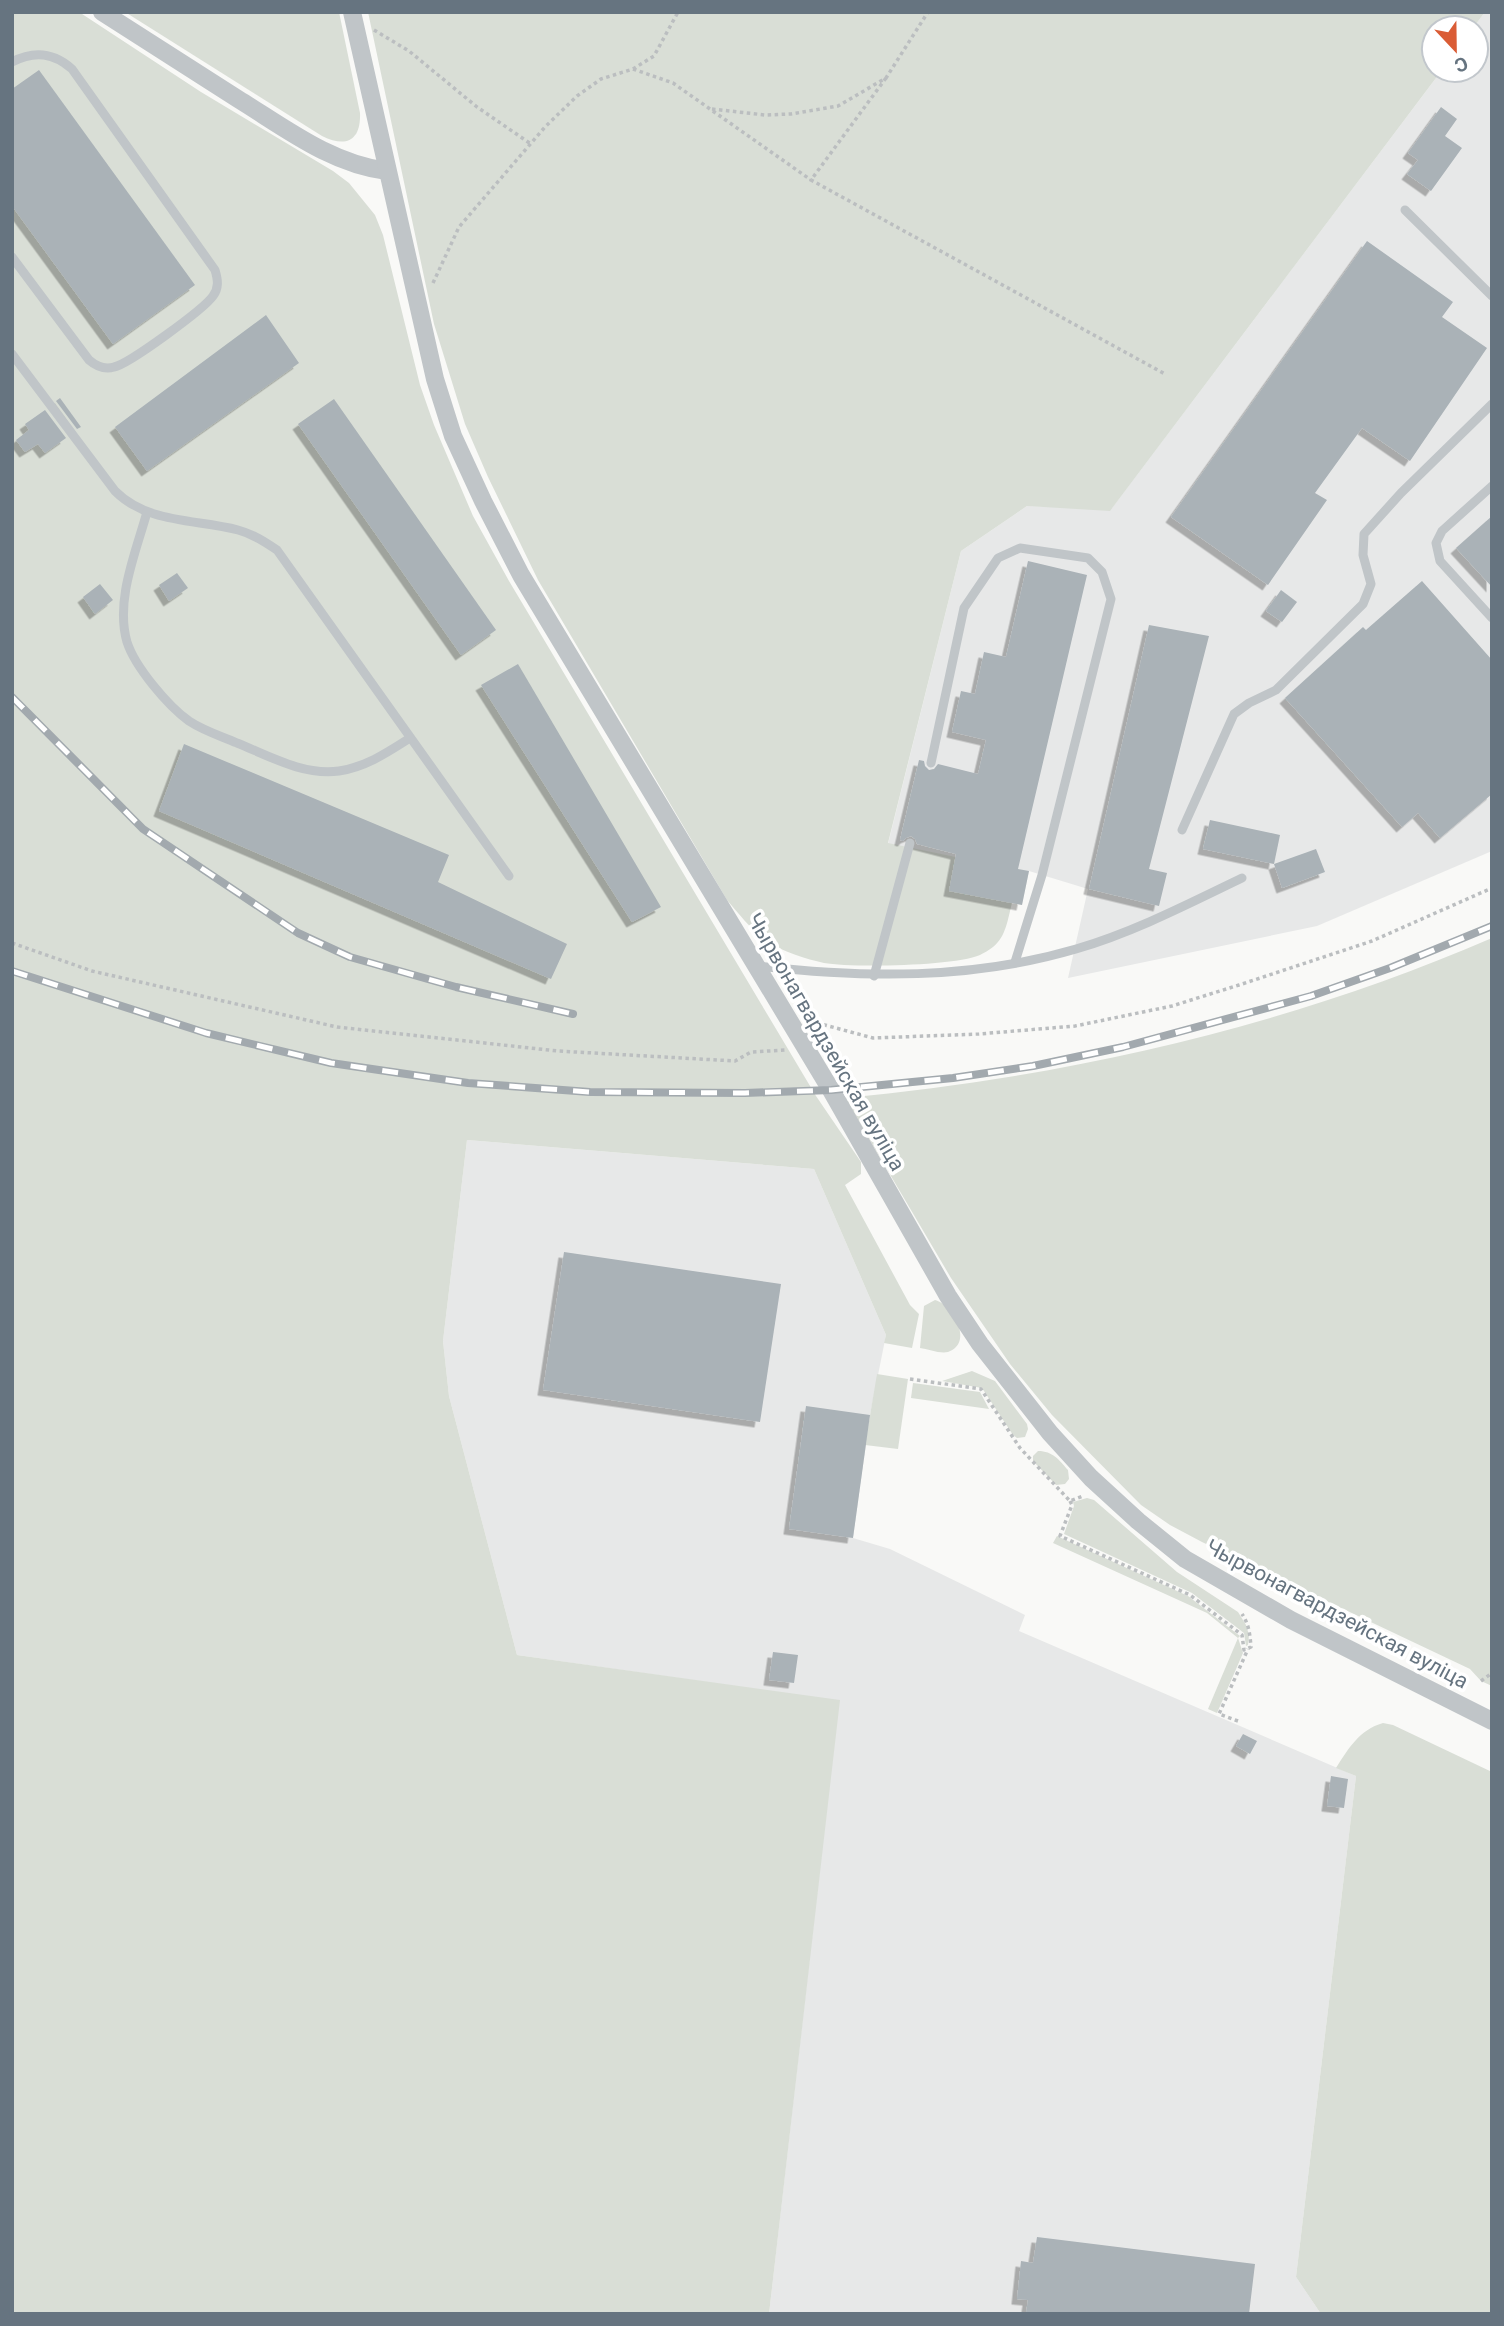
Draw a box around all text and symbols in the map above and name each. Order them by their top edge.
north arrow [1420,14,1490,84]
text: С [1451,51,1471,77]
street label: Чырвонагвардзейская вуліца [742,909,910,1175]
street label: Чырвонагвардзейская вуліца [1202,1535,1472,1693]

